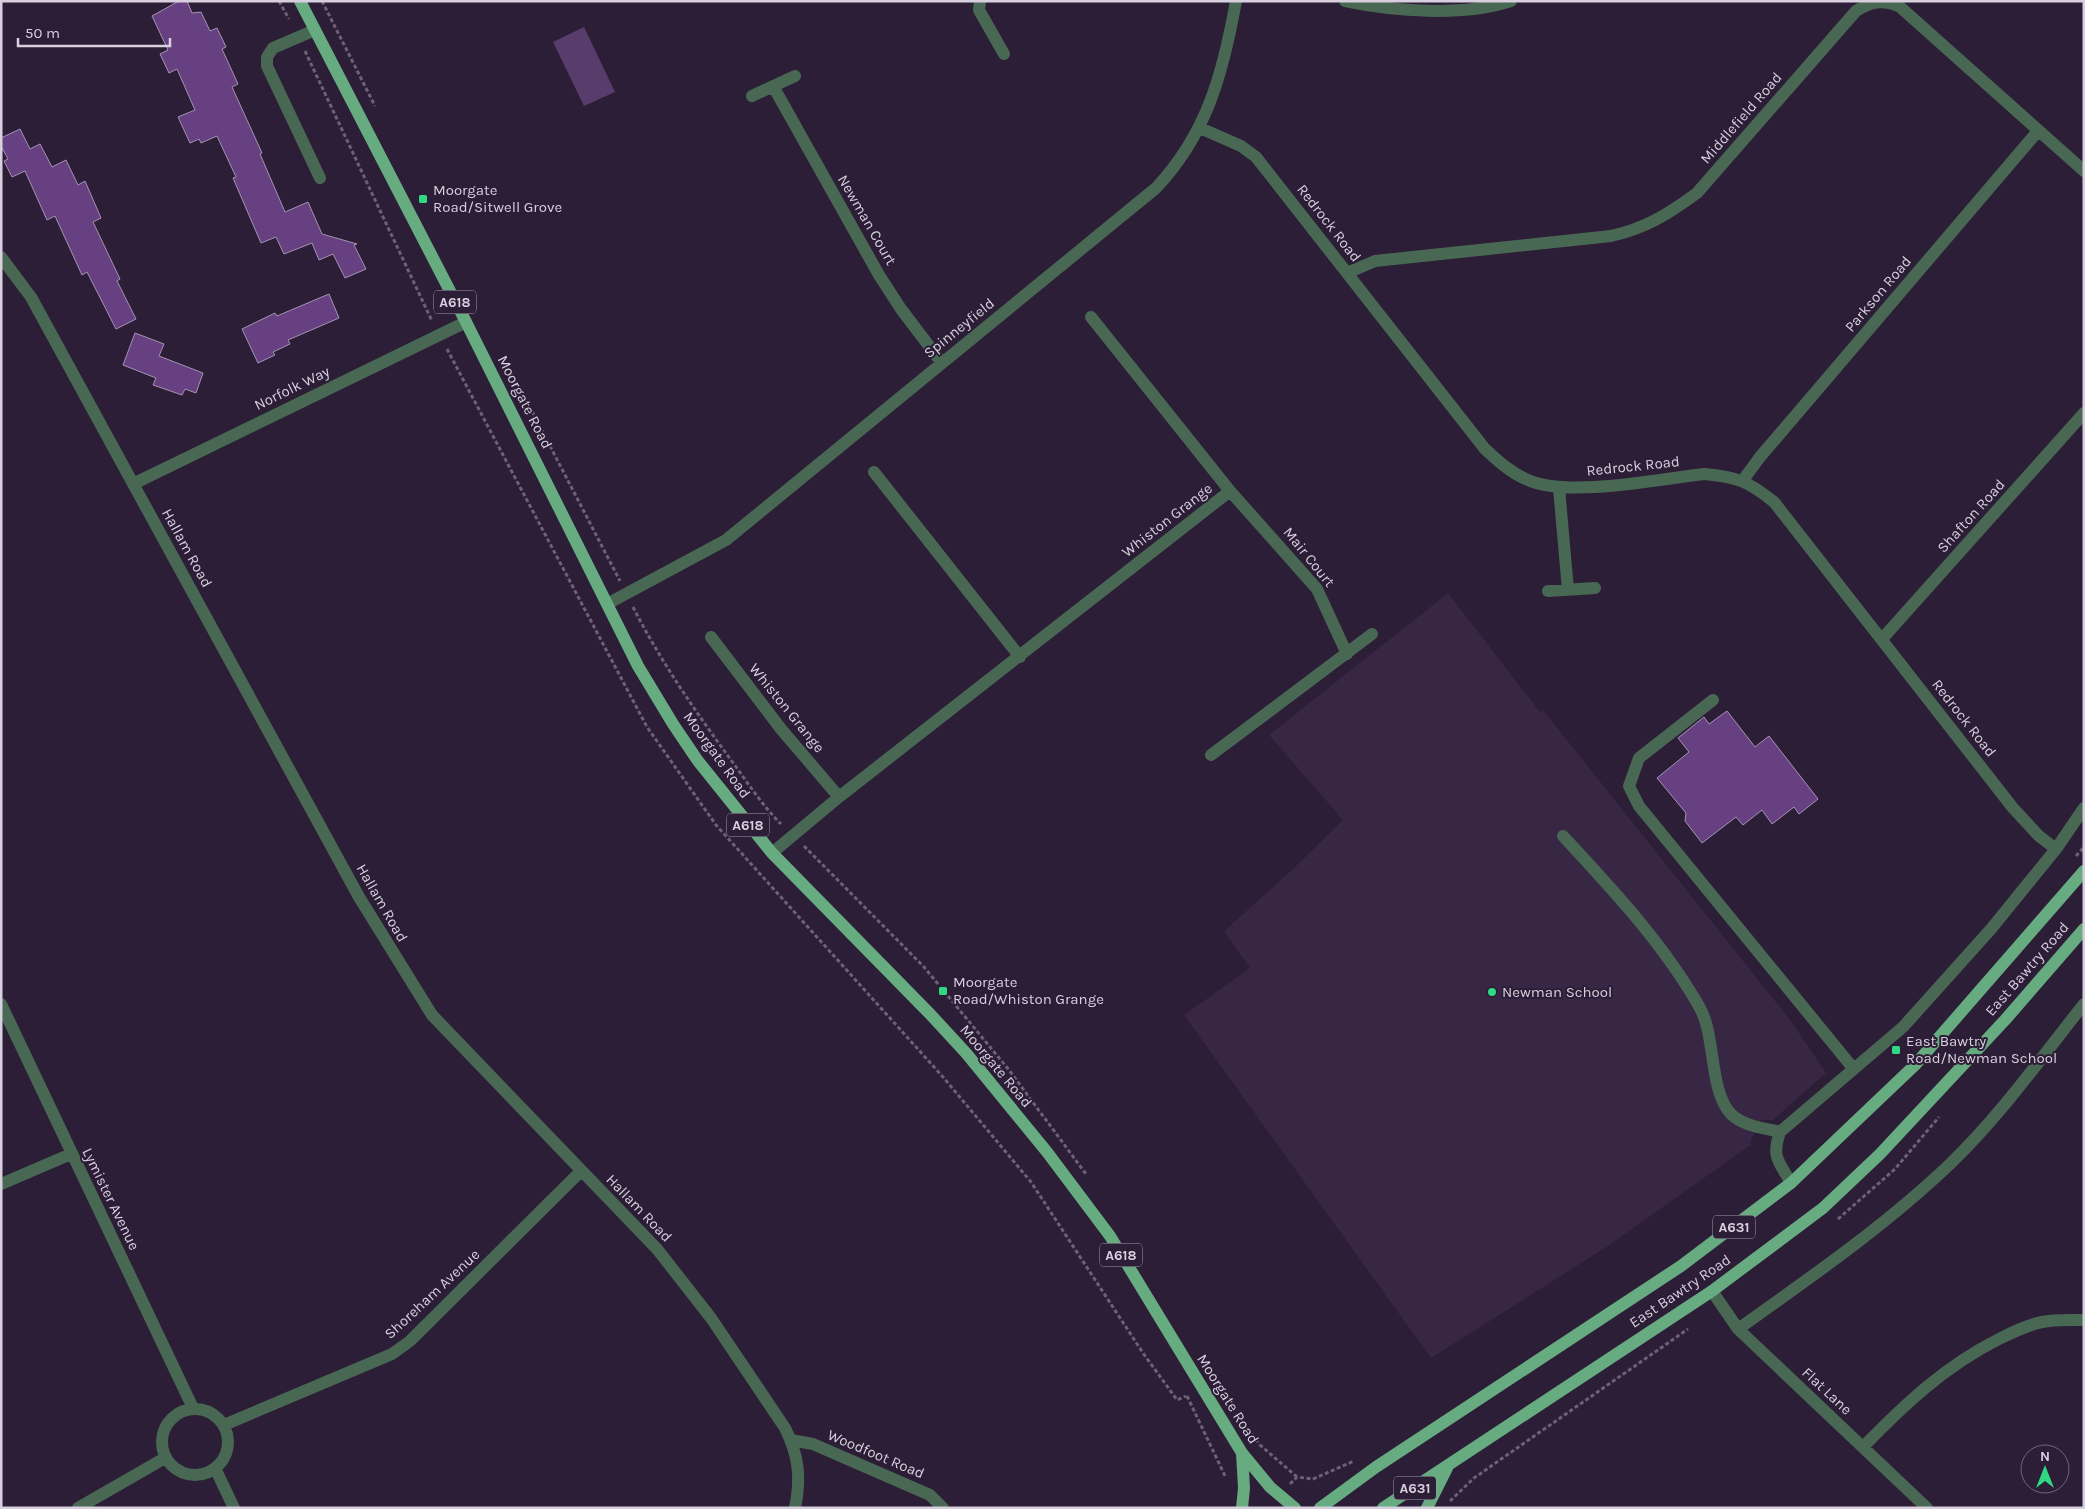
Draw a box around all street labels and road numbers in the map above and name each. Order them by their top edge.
street label: Middlefield Road [1696,69,1786,167]
street label: Newman Court [834,172,900,269]
street label: Redrock Road [1293,181,1365,265]
street label: Parkson Road [1841,252,1915,336]
road number: A618 [434,290,476,314]
street label: Spinneyfield [920,294,998,362]
street label: Moorgate Road [494,352,556,452]
street label: Norfolk Way [251,362,333,414]
street label: Redrock Road [1585,452,1681,480]
street label: Shafton Road [1933,476,2009,556]
street label: Whiston Grange [1118,479,1216,561]
street label: Hallam Road [158,506,216,590]
street label: Mair Court [1279,523,1339,591]
street label: Whiston Grange [745,660,829,756]
street label: Redrock Road [1928,676,2000,760]
street label: Moorgate Road [680,708,754,802]
road number: A618 [727,814,769,836]
street label: Hallam Road [352,861,412,945]
street label: East Bawtry Road [1981,918,2073,1020]
street label: Moorgate Road [956,1021,1036,1111]
street label: Lymister Avenue [78,1145,144,1253]
street label: Hallam Road [602,1170,676,1246]
road number: A631 [1713,1216,1755,1238]
road number: A618 [1100,1244,1142,1266]
street label: Shoreham Avenue [381,1245,483,1343]
street label: East Bawtry Road [1626,1250,1734,1332]
street label: Moorgate Road [1193,1351,1263,1447]
street label: Flat Lane [1798,1363,1856,1419]
street label: Woodfoot Road [825,1425,927,1483]
road number: A631 [1394,1476,1436,1500]

